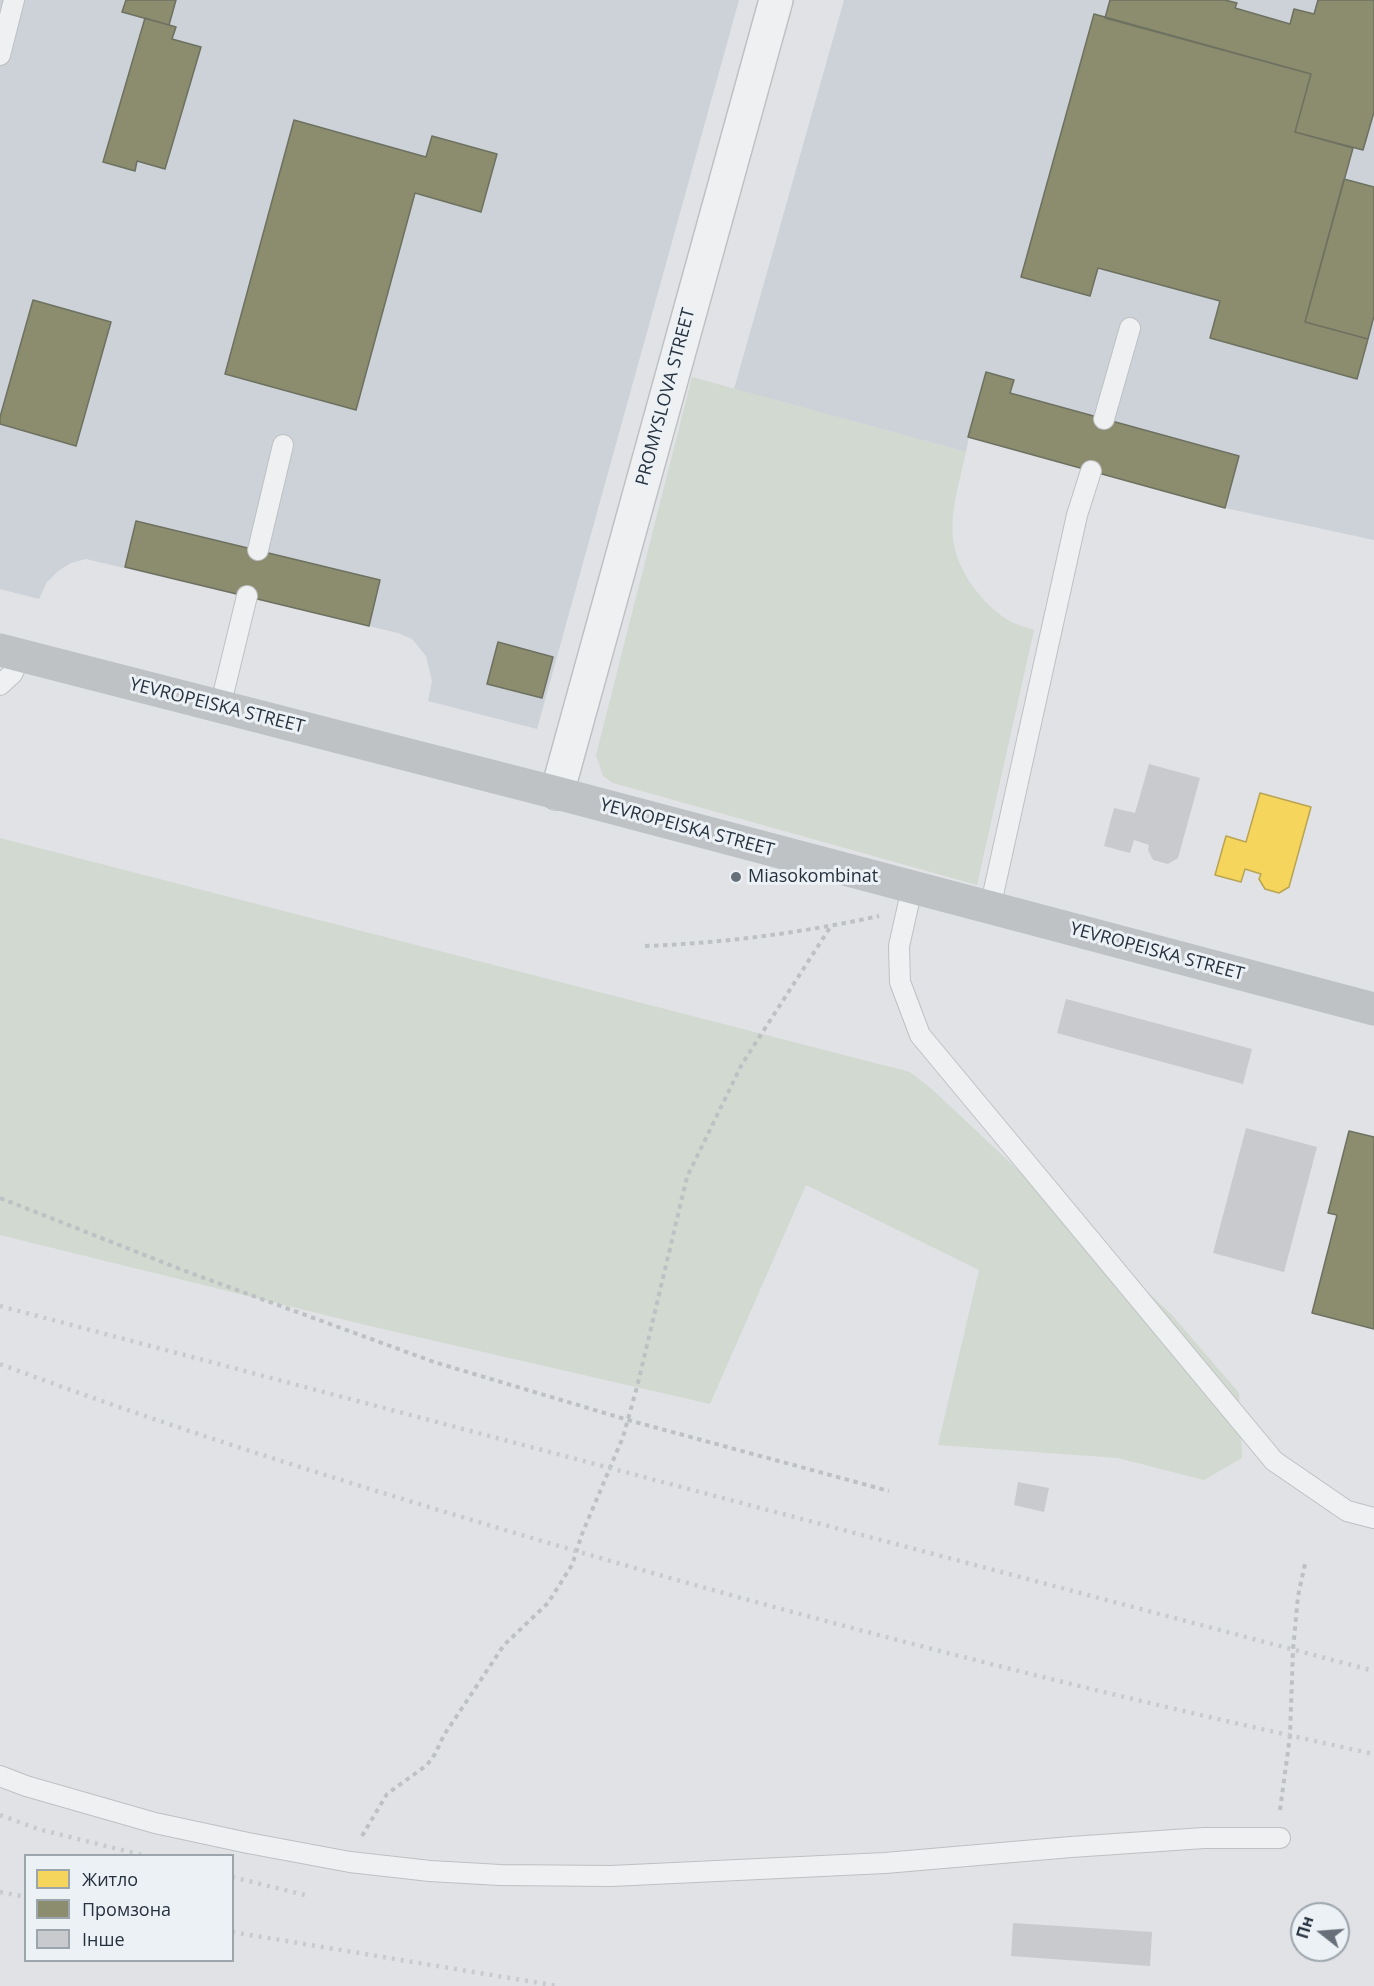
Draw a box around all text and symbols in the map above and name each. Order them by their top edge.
street label: PROMYSLOVA STREET [632,306,700,488]
street label: YEVROPEISKA STREET [127,674,307,738]
street label: YEVROPEISKA STREET [598,794,776,862]
place label: Miasokombinat [748,866,878,888]
marker: Miasokombinat [729,870,743,884]
street label: YEVROPEISKA STREET [1068,918,1246,986]
legend [24,1854,234,1962]
text: Житло [82,1867,138,1891]
text: Промзона [82,1897,171,1921]
north arrow [1290,1902,1350,1962]
text: Пн [1291,1913,1319,1941]
text: Інше [82,1927,125,1951]

